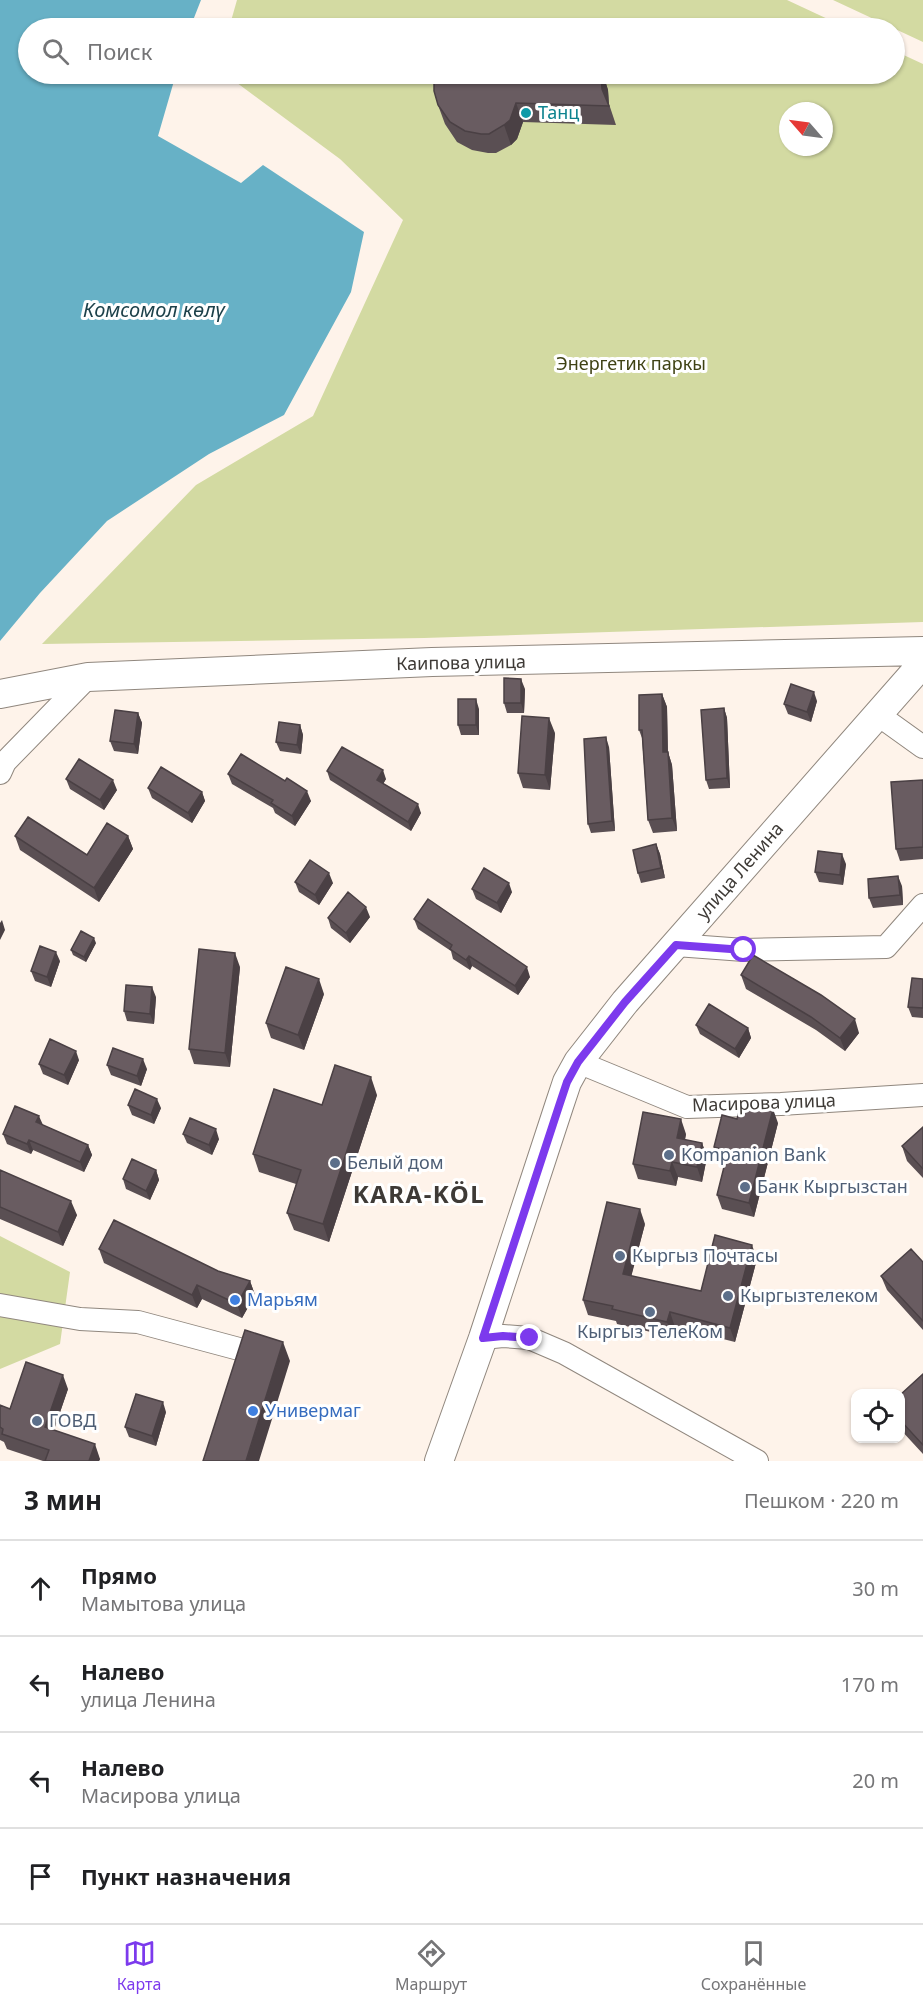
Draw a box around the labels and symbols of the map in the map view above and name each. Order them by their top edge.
place label: Танц [538,100,579,124]
north arrow [779,102,833,156]
marker: Танц [519,106,533,120]
water label: Комсомол көлү [83,296,227,323]
park label: Энергетик паркы [556,351,706,375]
street label: Каипова улица [396,649,526,675]
street label: улица Ленина [690,817,788,924]
route start [730,936,756,962]
street label: Масирова улица [692,1087,836,1117]
place label: Kompanion Bank [681,1142,826,1166]
marker: Kompanion Bank [662,1148,676,1162]
place label: Белый дом [347,1150,444,1174]
marker: Белый дом [328,1156,342,1170]
place label: Банк Кыргызстан [757,1174,908,1198]
district label: KARA-KÖL [353,1177,485,1210]
marker: Банк Кыргызстан [738,1180,752,1194]
place label: Кыргыз Почтасы [632,1243,778,1267]
marker: Кыргыз Почтасы [613,1249,627,1263]
place label: Кыргызтелеком [740,1283,878,1307]
place label: Марьям [247,1287,318,1311]
marker: Кыргызтелеком [721,1289,735,1303]
marker: Марьям [228,1293,242,1307]
marker: Кыргыз ТелеКом [643,1305,657,1319]
place label: Кыргыз ТелеКом [577,1319,723,1343]
route end [516,1324,542,1350]
place label: Универмаг [265,1398,361,1422]
marker: Универмаг [246,1404,260,1418]
place label: ГОВД [49,1408,96,1432]
marker: ГОВД [30,1414,44,1428]

